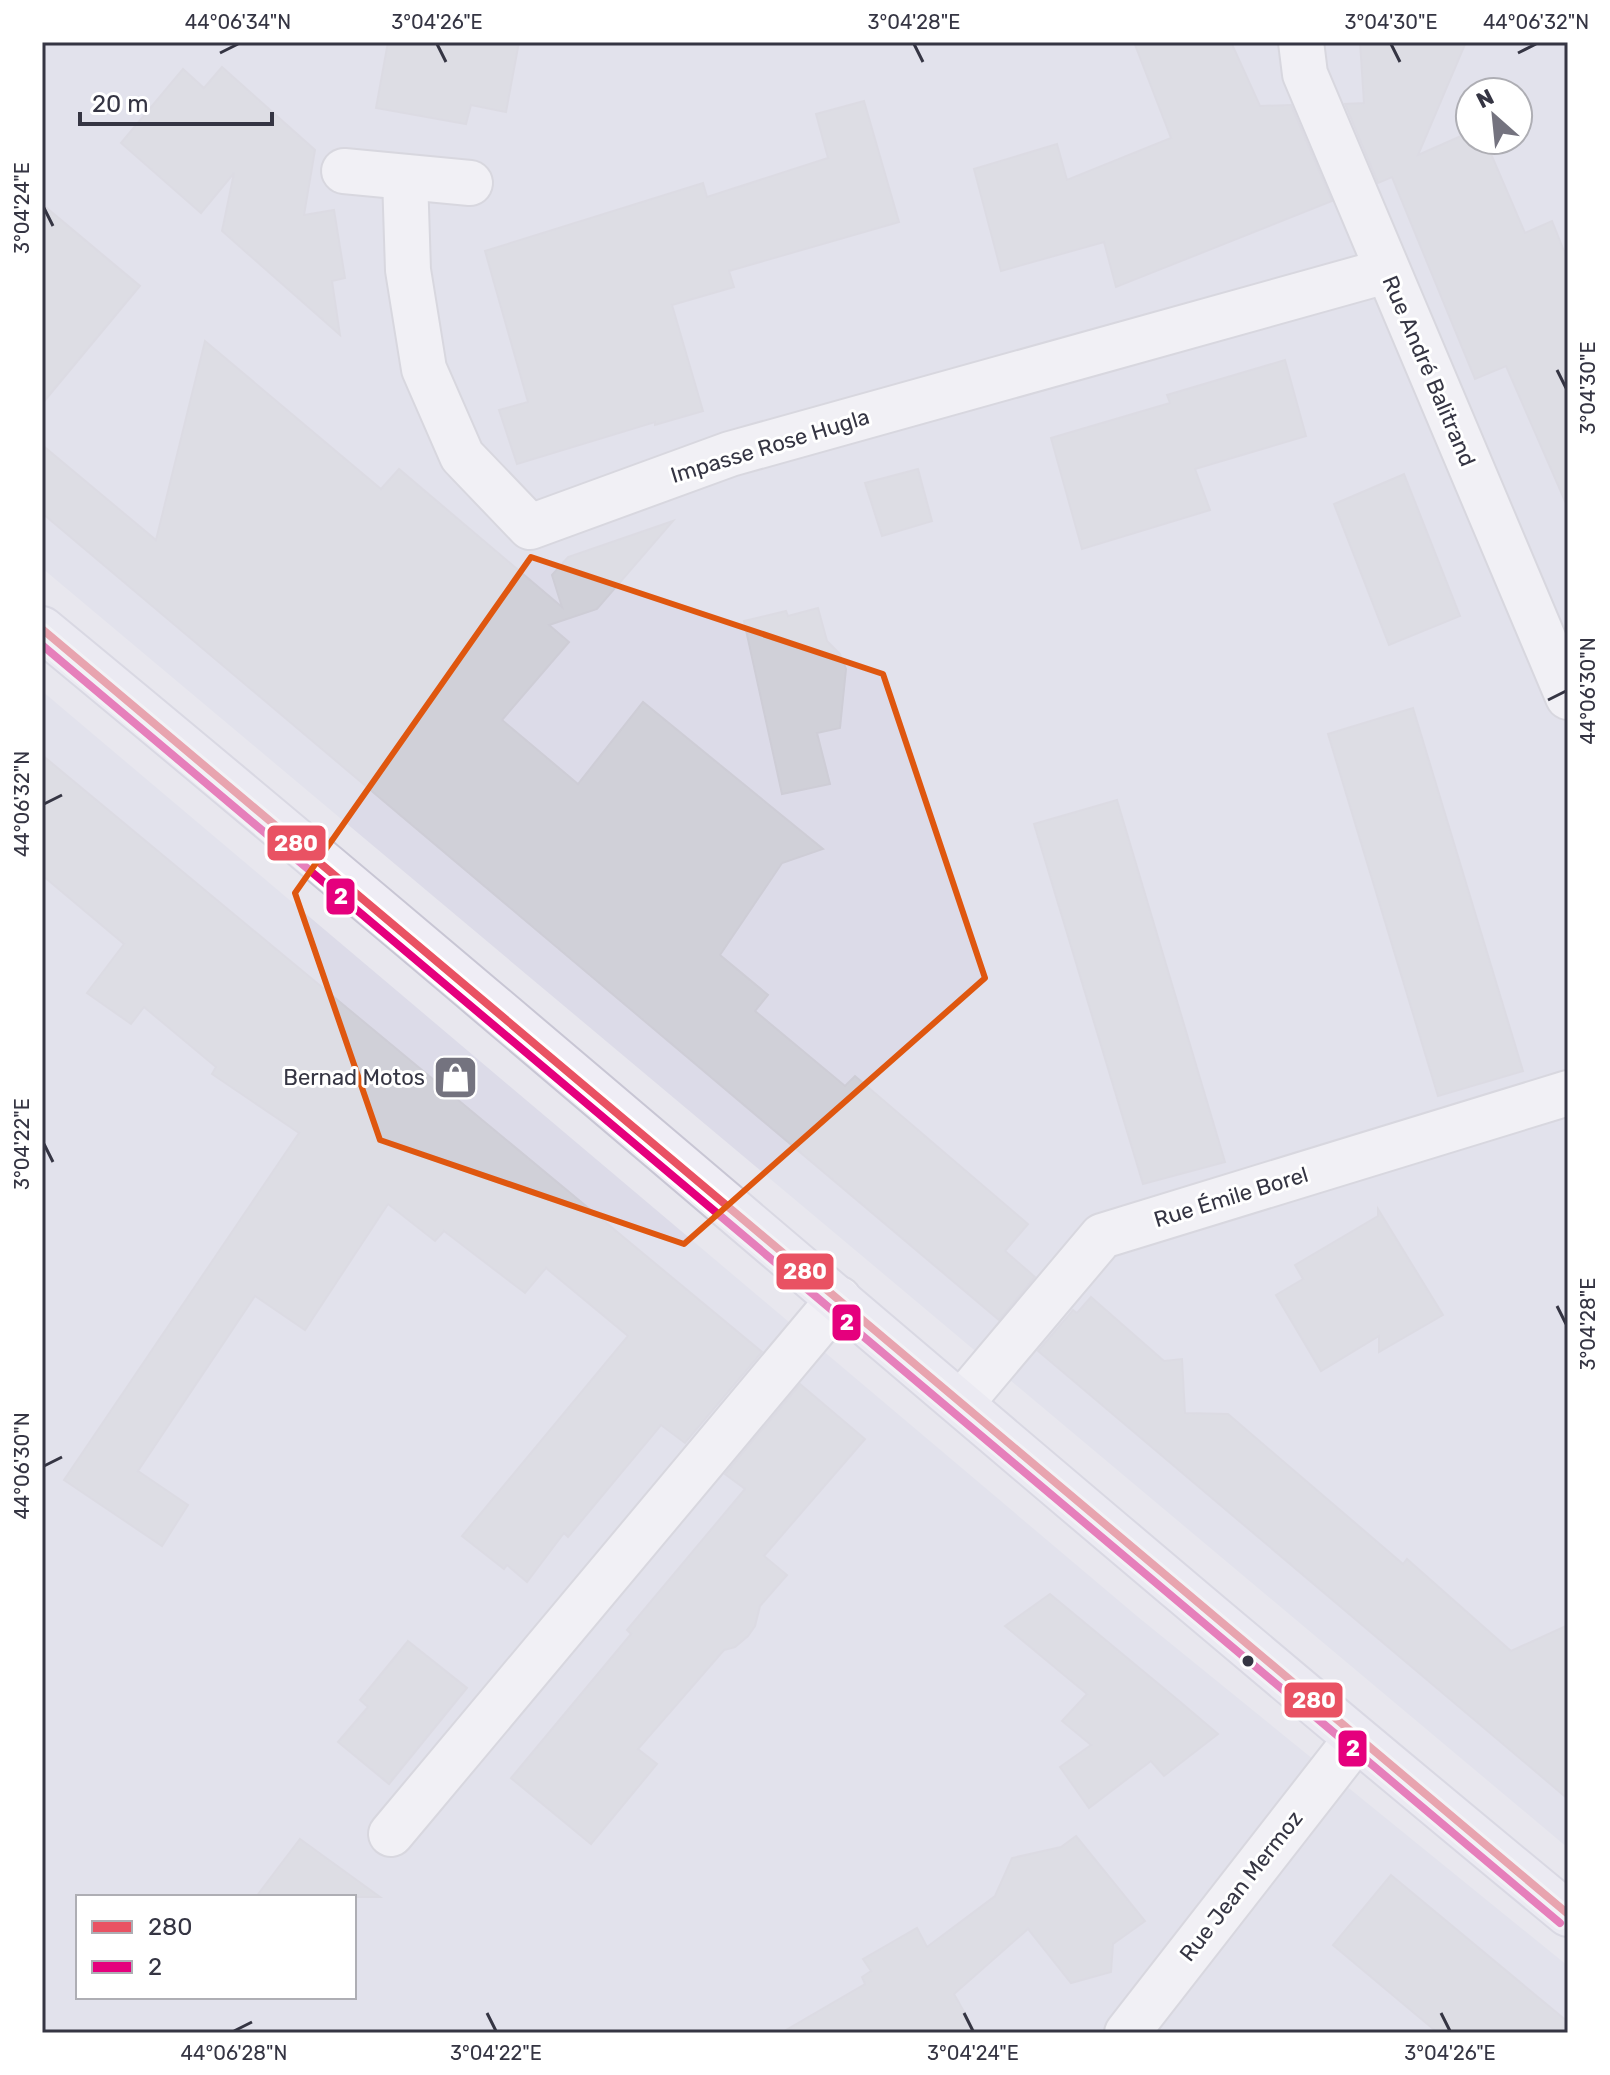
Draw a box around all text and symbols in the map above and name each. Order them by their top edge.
text: 44°06'34"N [185,10,291,34]
text: 3°04'26"E [391,10,483,34]
text: 3°04'28"E [868,10,960,34]
text: 3°04'30"E [1344,10,1438,34]
text: 44°06'32"N [1483,10,1589,34]
scale bar [80,76,272,126]
north arrow [1454,76,1534,156]
text: N [1472,83,1498,114]
text: 20 m [92,90,149,118]
text: 3°04'24"E [10,162,34,254]
street label: Rue André Balitrand [1377,272,1481,470]
text: 3°04'30"E [1576,341,1600,435]
street label: Impasse Rose Hugla [667,403,873,489]
text: 44°06'30"N [1576,637,1600,745]
text: 44°06'32"N [10,751,34,857]
line badge: 280 [266,824,327,862]
text: 280 [274,830,318,857]
line badge: 2 [325,877,356,916]
text: 2 [334,883,348,910]
shop icon: Bernad Motos [432,1053,480,1101]
place label: Bernad Motos [283,1064,425,1091]
text: 3°04'22"E [10,1098,34,1190]
street label: Rue Émile Borel [1151,1161,1311,1233]
line badge: 280 [775,1252,835,1291]
text: 280 [783,1258,827,1285]
text: 3°04'28"E [1576,1278,1600,1370]
line badge: 2 [831,1303,862,1342]
text: 2 [840,1309,854,1336]
text: 44°06'30"N [10,1412,34,1520]
unlabelled marker [1240,1653,1256,1669]
line badge: 280 [1283,1681,1344,1719]
text: 280 [1292,1687,1336,1714]
line badge: 2 [1337,1729,1368,1768]
text: 2 [1346,1735,1360,1762]
street label: Rue Jean Mermoz [1174,1805,1308,1967]
legend [76,1895,356,1999]
text: 280 [148,1913,193,1941]
text: 2 [148,1953,162,1981]
text: 44°06'28"N [181,2041,287,2065]
text: 3°04'22"E [450,2041,542,2065]
text: 3°04'24"E [927,2041,1019,2065]
text: 3°04'26"E [1404,2041,1496,2065]

